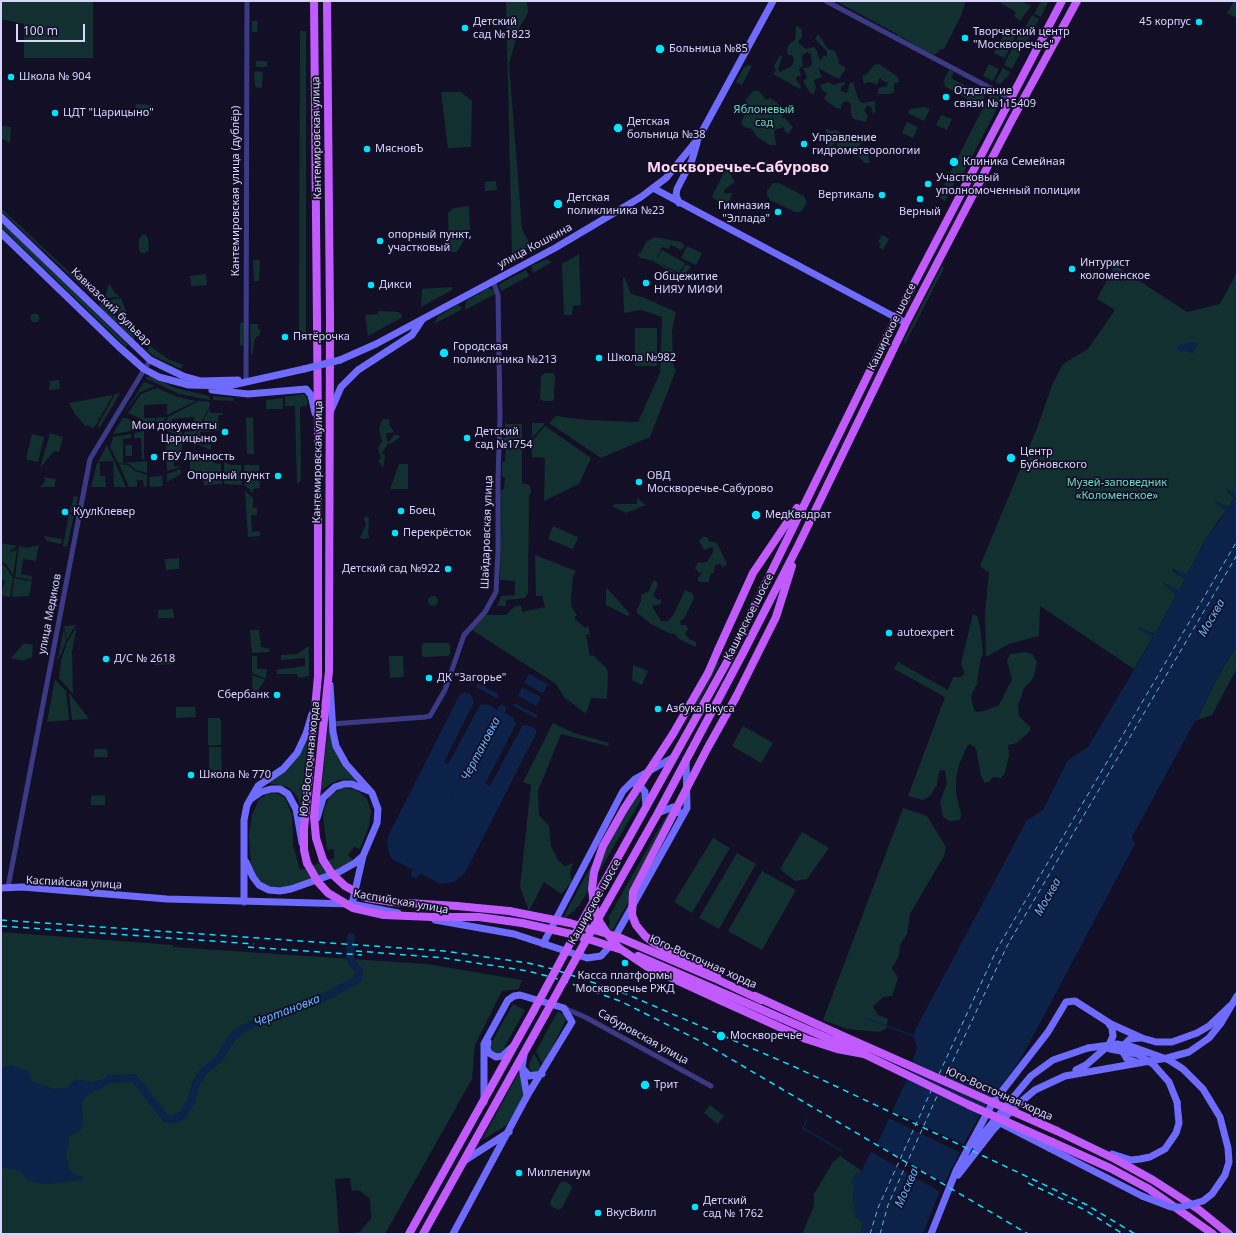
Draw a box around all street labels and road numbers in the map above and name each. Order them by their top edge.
street label: Кантемировская улица [309,76,325,200]
street label: Кантемировская улица (дублёр) [229,106,243,276]
street label: улица Кошкина [495,221,575,271]
street label: Кавказский бульвар [68,265,154,349]
street label: Каширское шоссе [865,281,919,373]
street label: Кантемировская улица [310,400,326,524]
street label: Шайдаровская улица [478,475,496,589]
street label: Каширское шоссе [721,571,777,663]
street label: улица Медиков [36,573,64,655]
street label: Юго-Восточная хорда [297,701,323,817]
street label: Каширское шоссе [566,857,624,947]
street label: Каспийская улица [26,874,122,892]
street label: Каспийская улица [352,887,450,917]
street label: Юго-Восточная хорда [647,932,759,992]
street label: Сабуровская улица [595,1007,691,1067]
street label: Юго-Восточная хорда [943,1064,1055,1124]

